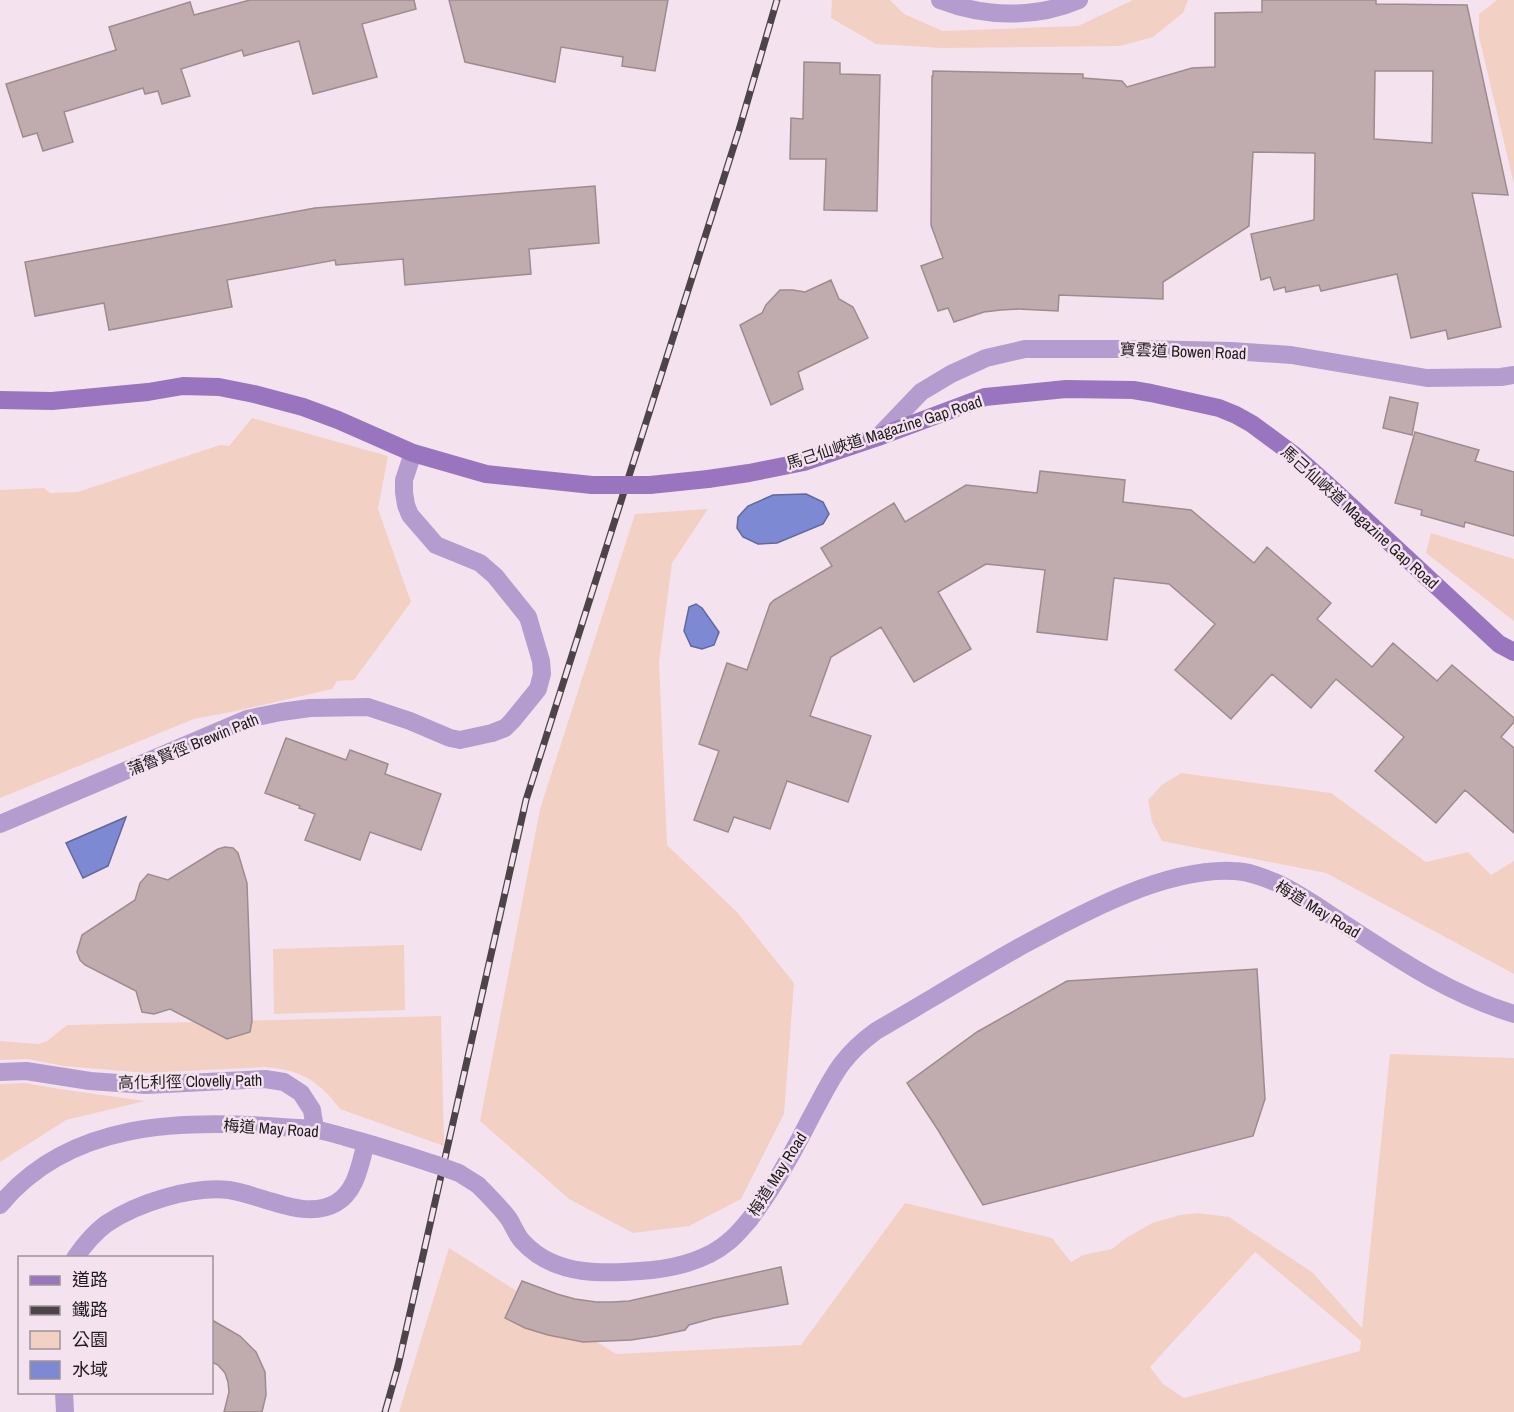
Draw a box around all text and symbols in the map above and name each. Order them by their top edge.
street label: 寶雲道 Bowen Road [1119,338,1247,364]
street label: 馬己仙峽道 Magazine Gap Road [783,390,985,474]
street label: 馬己仙峽道 Magazine Gap Road [1277,440,1443,594]
street label: 蒲魯賢徑 Brewin Path [124,708,262,780]
street label: 梅道 May Road [1271,875,1365,943]
street label: 高化利徑 Clovelly Path [118,1069,262,1093]
street label: 梅道 May Road [223,1114,319,1142]
street label: 梅道 May Road [742,1128,812,1220]
legend [18,1256,213,1394]
text: 道路 [72,1267,108,1292]
text: 鐵路 [72,1297,108,1322]
text: 公園 [72,1327,108,1352]
text: 水域 [72,1357,108,1382]

